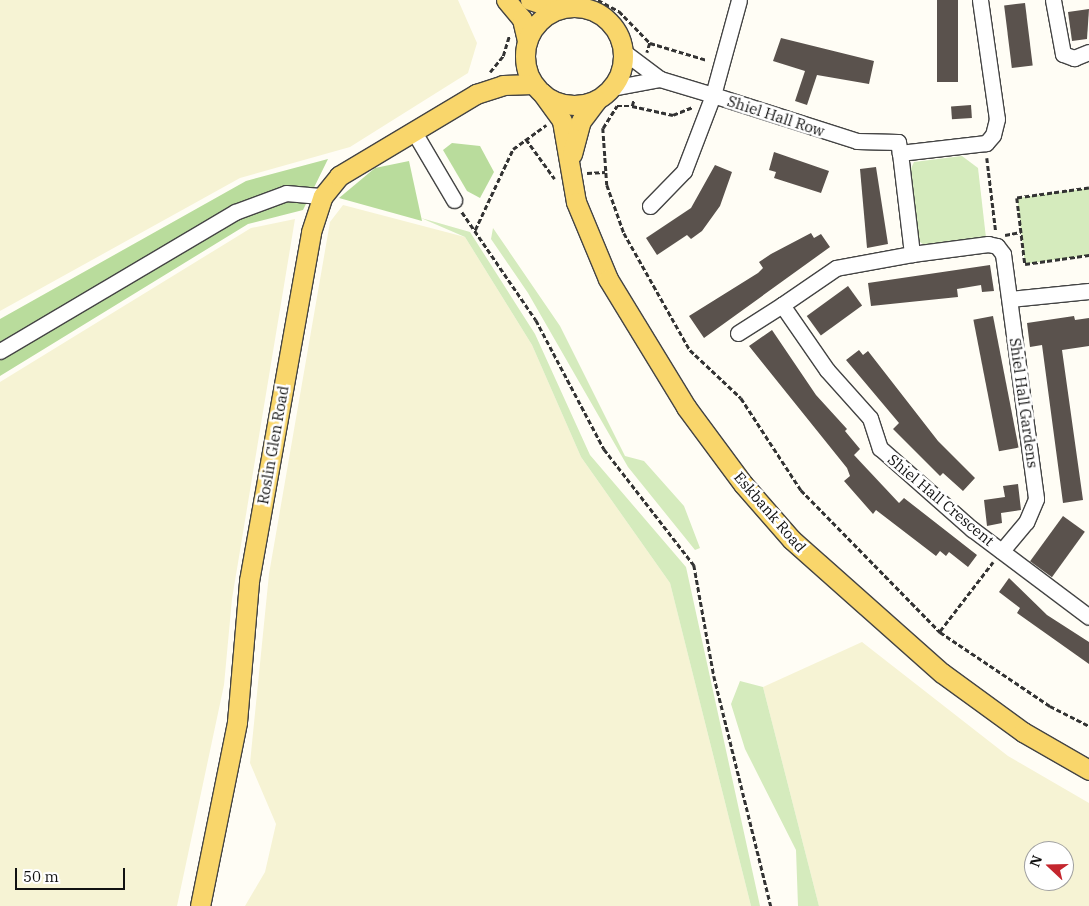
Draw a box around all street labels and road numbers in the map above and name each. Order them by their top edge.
street label: Shiel Hall Row [725,92,827,140]
street label: Shiel Hall Gardens [1006,337,1042,469]
street label: Roslin Glen Road [254,384,292,506]
street label: Shiel Hall Crescent [884,450,998,550]
street label: Eskbank Road [730,468,810,556]

